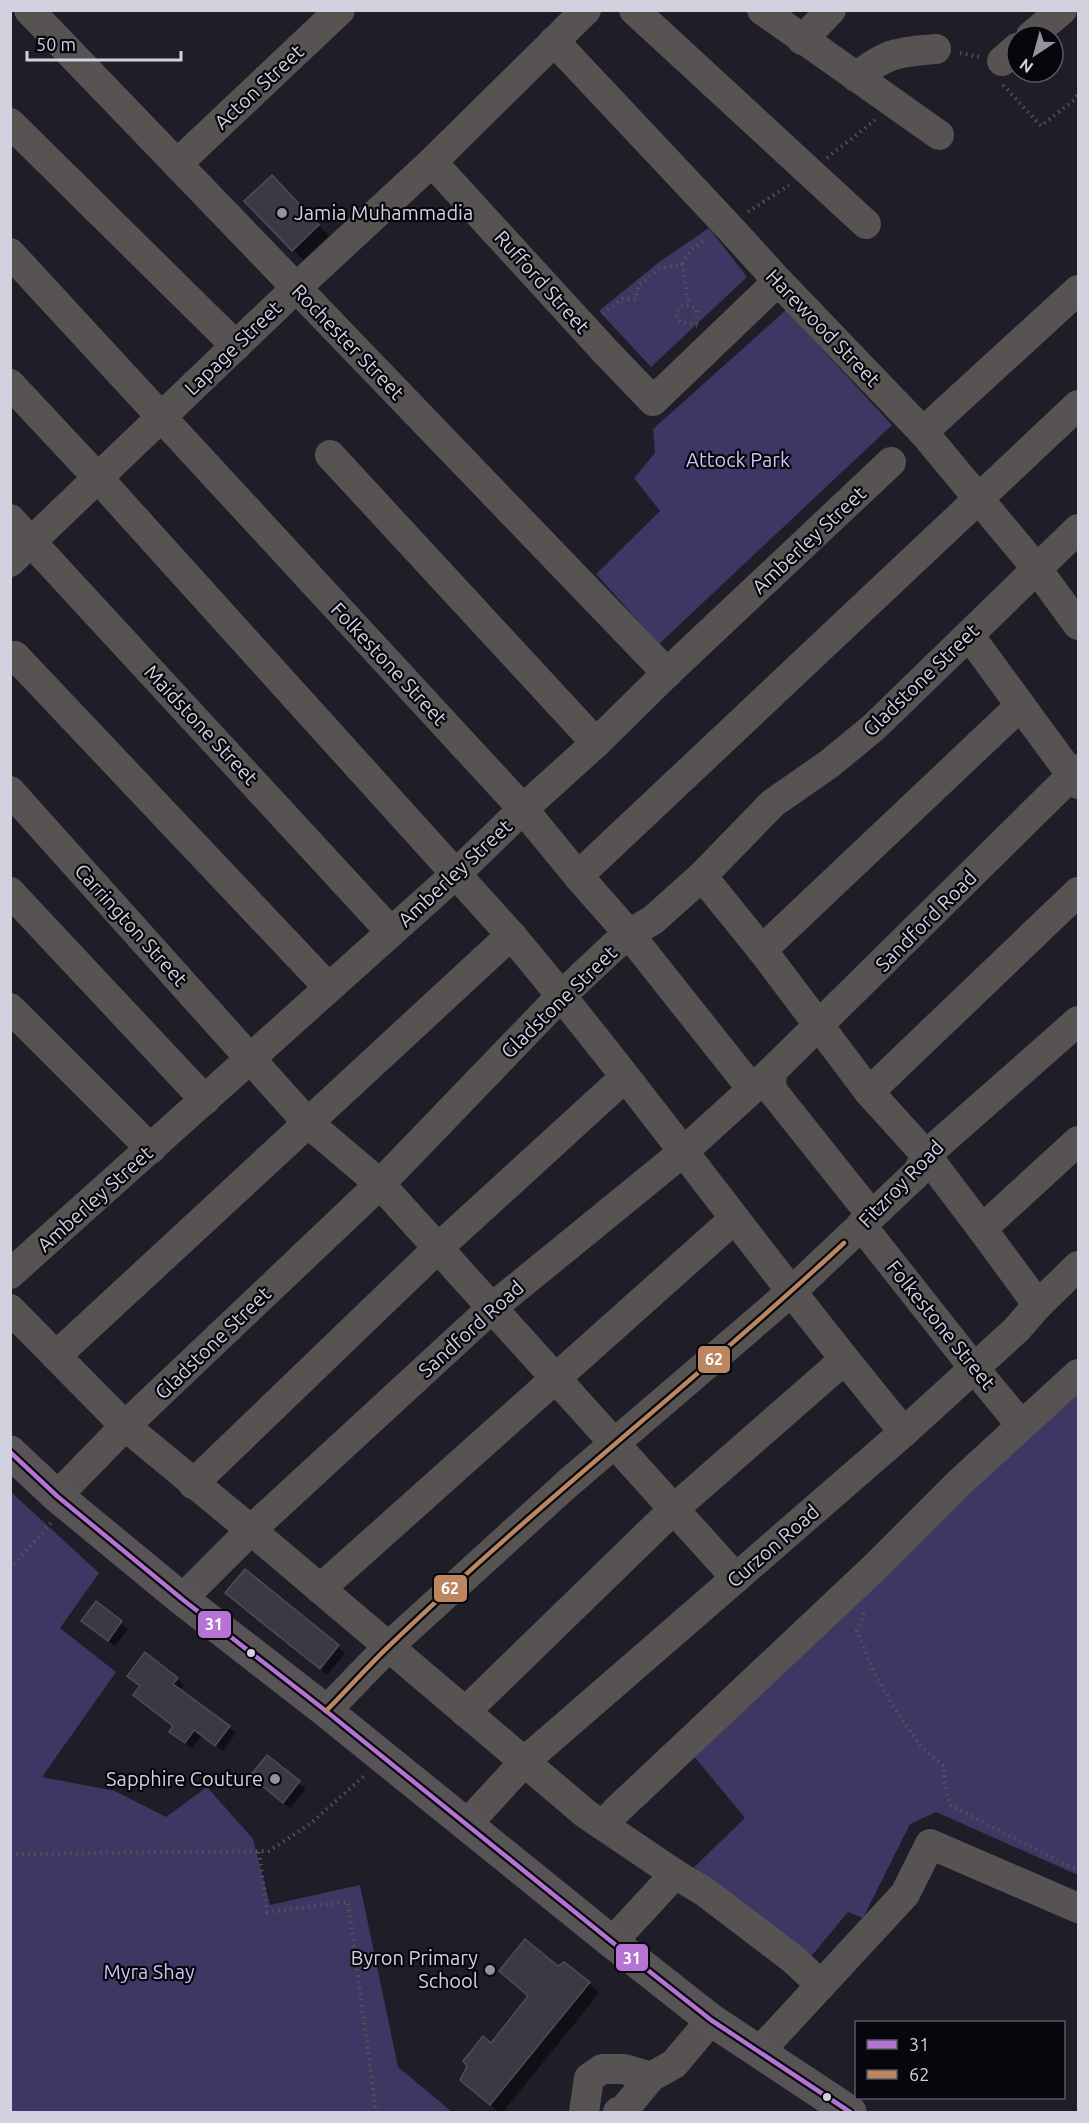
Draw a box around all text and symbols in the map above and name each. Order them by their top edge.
scale bar [27,24,182,62]
north arrow [1005,24,1065,84]
text: 50 m [36,34,76,54]
street label: Acton Street [209,39,308,134]
text: N [1016,55,1036,77]
place label: Jamia Muhammadia [294,201,473,224]
marker: Jamia Muhammadia [275,206,289,220]
street label: Rufford Street [490,225,595,338]
street label: Harewood Street [762,264,885,391]
street label: Rochester Street [287,279,409,404]
street label: Lapage Street [180,296,286,399]
park label: Attock Park [686,448,790,471]
street label: Amberley Street [747,481,870,598]
street label: Folkestone Street [327,598,452,730]
street label: Gladstone Street [858,619,983,741]
street label: Maidstone Street [140,660,263,789]
street label: Amberley Street [393,814,516,931]
street label: Carrington Street [70,859,192,991]
street label: Sandford Road [870,865,981,976]
street label: Gladstone Street [496,941,621,1063]
street label: Fitzroy Road [853,1135,948,1232]
street label: Amberley Street [32,1141,157,1256]
street label: Folkestone Street [882,1256,1001,1394]
street label: Sandford Road [413,1276,528,1382]
street label: Gladstone Street [150,1282,275,1404]
line badge: 62 [697,1345,731,1374]
text: 62 [705,1350,723,1368]
street label: Curzon Road [722,1500,823,1592]
line badge: 62 [433,1574,468,1603]
text: 62 [441,1579,459,1597]
line badge: 31 [197,1610,232,1639]
text: 31 [205,1615,223,1633]
unlabelled marker [245,1647,257,1659]
place label: Sapphire Couture [106,1767,263,1790]
marker: Sapphire Couture [268,1772,282,1786]
line badge: 31 [615,1943,649,1972]
place label: Byron Primary School [351,1946,478,1992]
text: 31 [623,1949,641,1967]
park label: Myra Shay [103,1960,195,1983]
marker: Byron Primary School [483,1963,497,1977]
legend [855,2021,1065,2099]
text: 31 [909,2034,929,2054]
text: 62 [909,2064,929,2084]
unlabelled marker [821,2091,833,2103]

